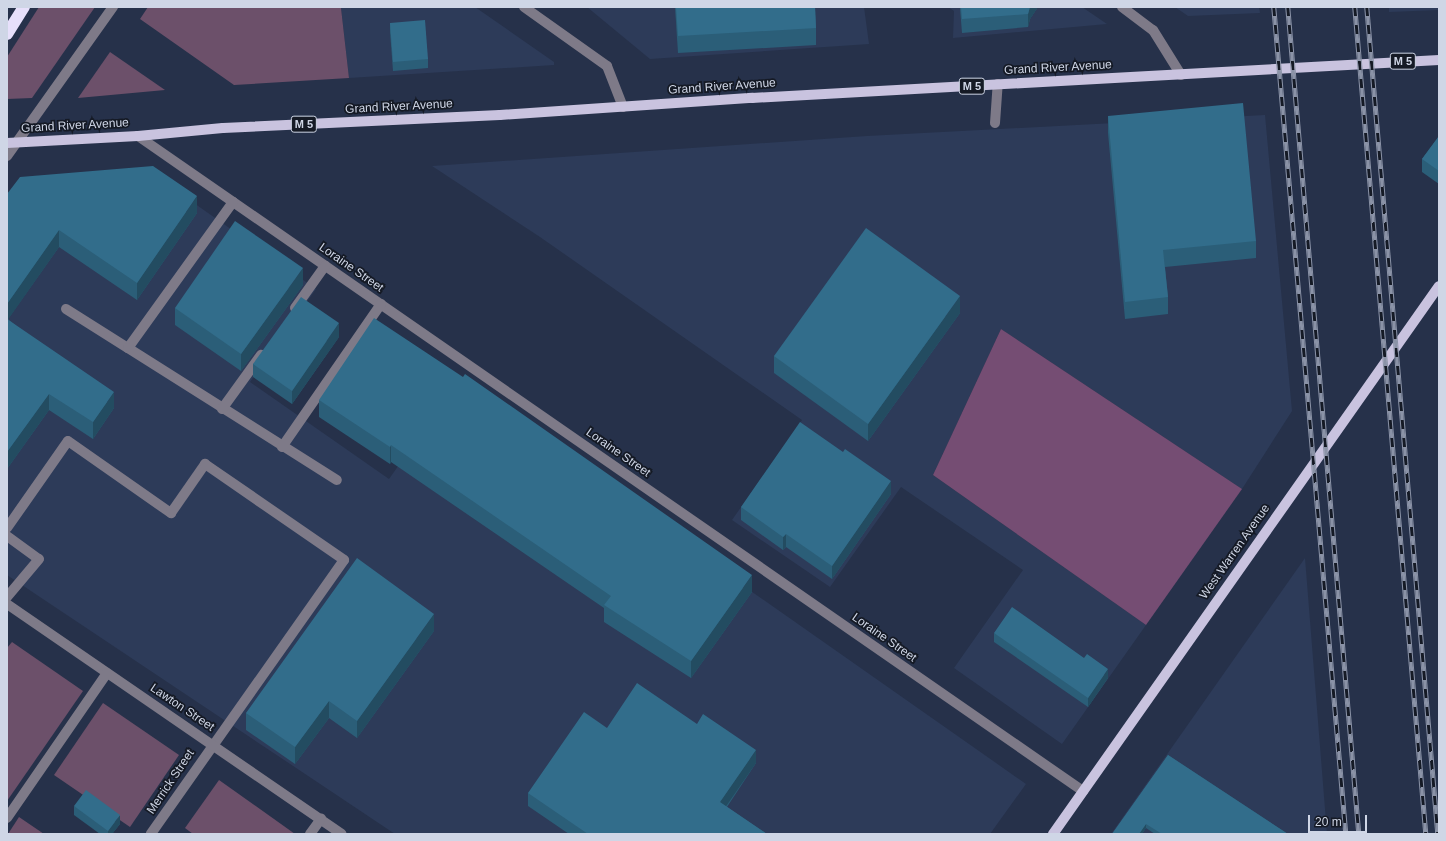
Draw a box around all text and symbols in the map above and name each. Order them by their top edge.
road number: M 5 [1389,52,1417,70]
street label: Grand River Avenue [1003,58,1113,78]
street label: Grand River Avenue [667,76,777,98]
road number: M 5 [958,77,986,95]
street label: Grand River Avenue [344,97,454,117]
road number: M 5 [290,115,318,133]
street label: Grand River Avenue [20,116,130,136]
street label: Loraine Street [316,240,386,296]
street label: Loraine Street [583,425,653,481]
street label: West Warren Avenue [1197,502,1273,602]
street label: Loraine Street [849,610,919,666]
street label: Lawton Street [147,681,217,735]
street label: Merrick Street [144,747,198,817]
scale bar [1310,807,1369,833]
text: 20 m [1315,815,1342,829]

